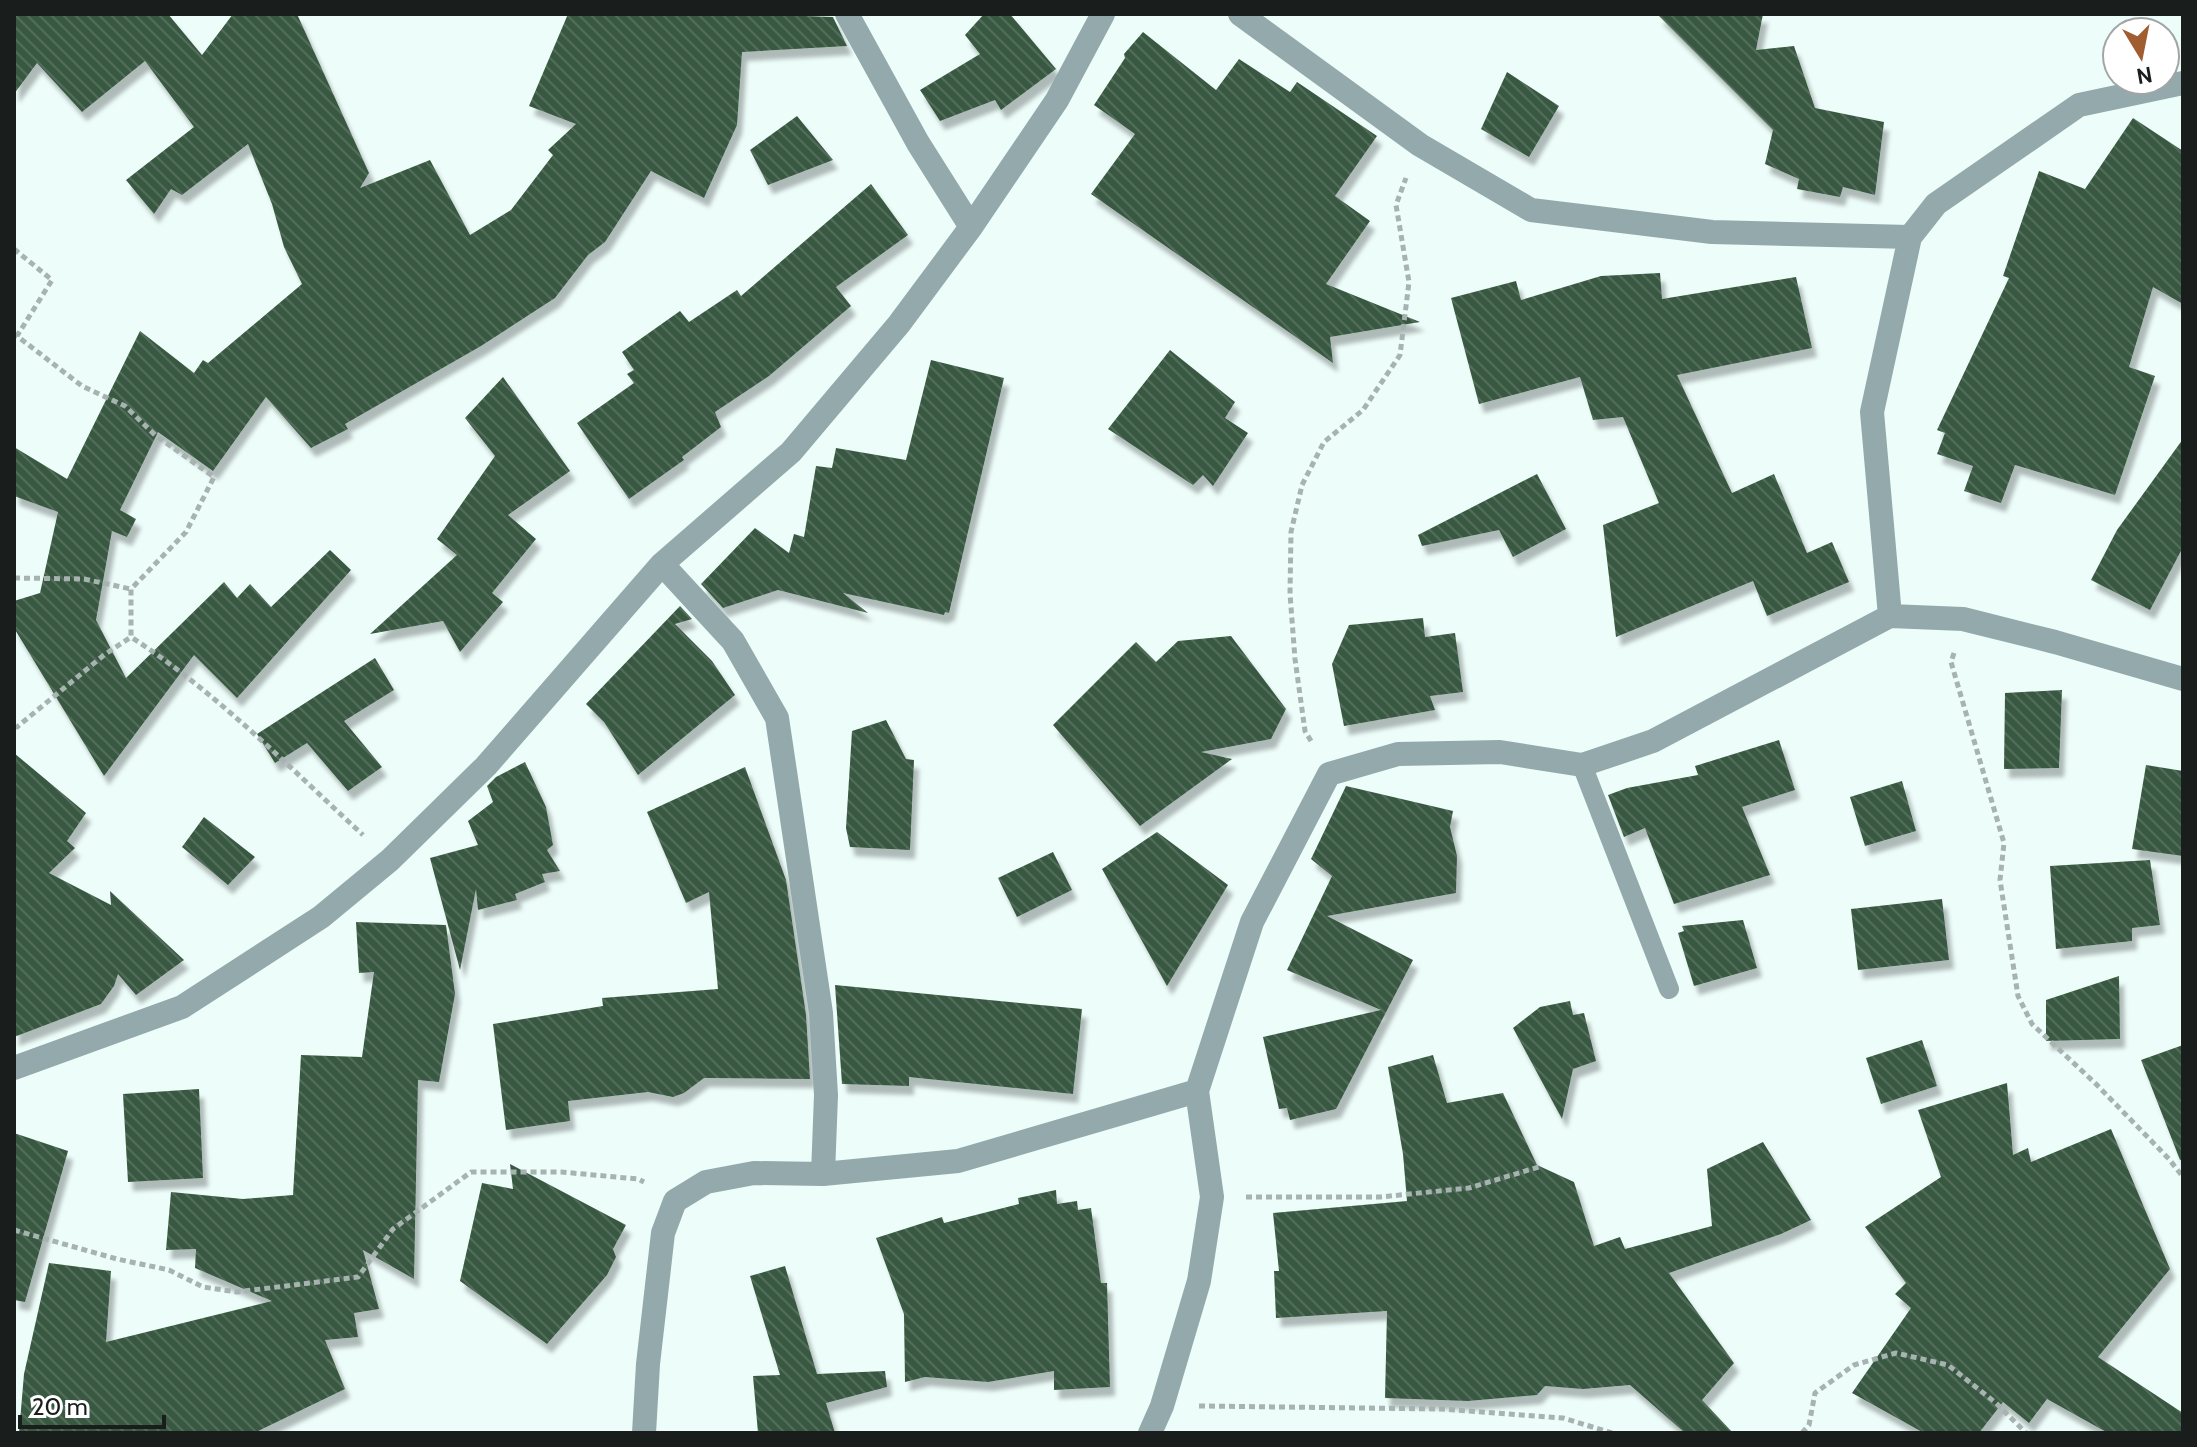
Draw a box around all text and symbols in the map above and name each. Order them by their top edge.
north arrow [2101,16,2181,96]
text: N [2134,61,2154,90]
scale bar [20,1379,164,1429]
text: 20 m [32,1392,88,1421]

